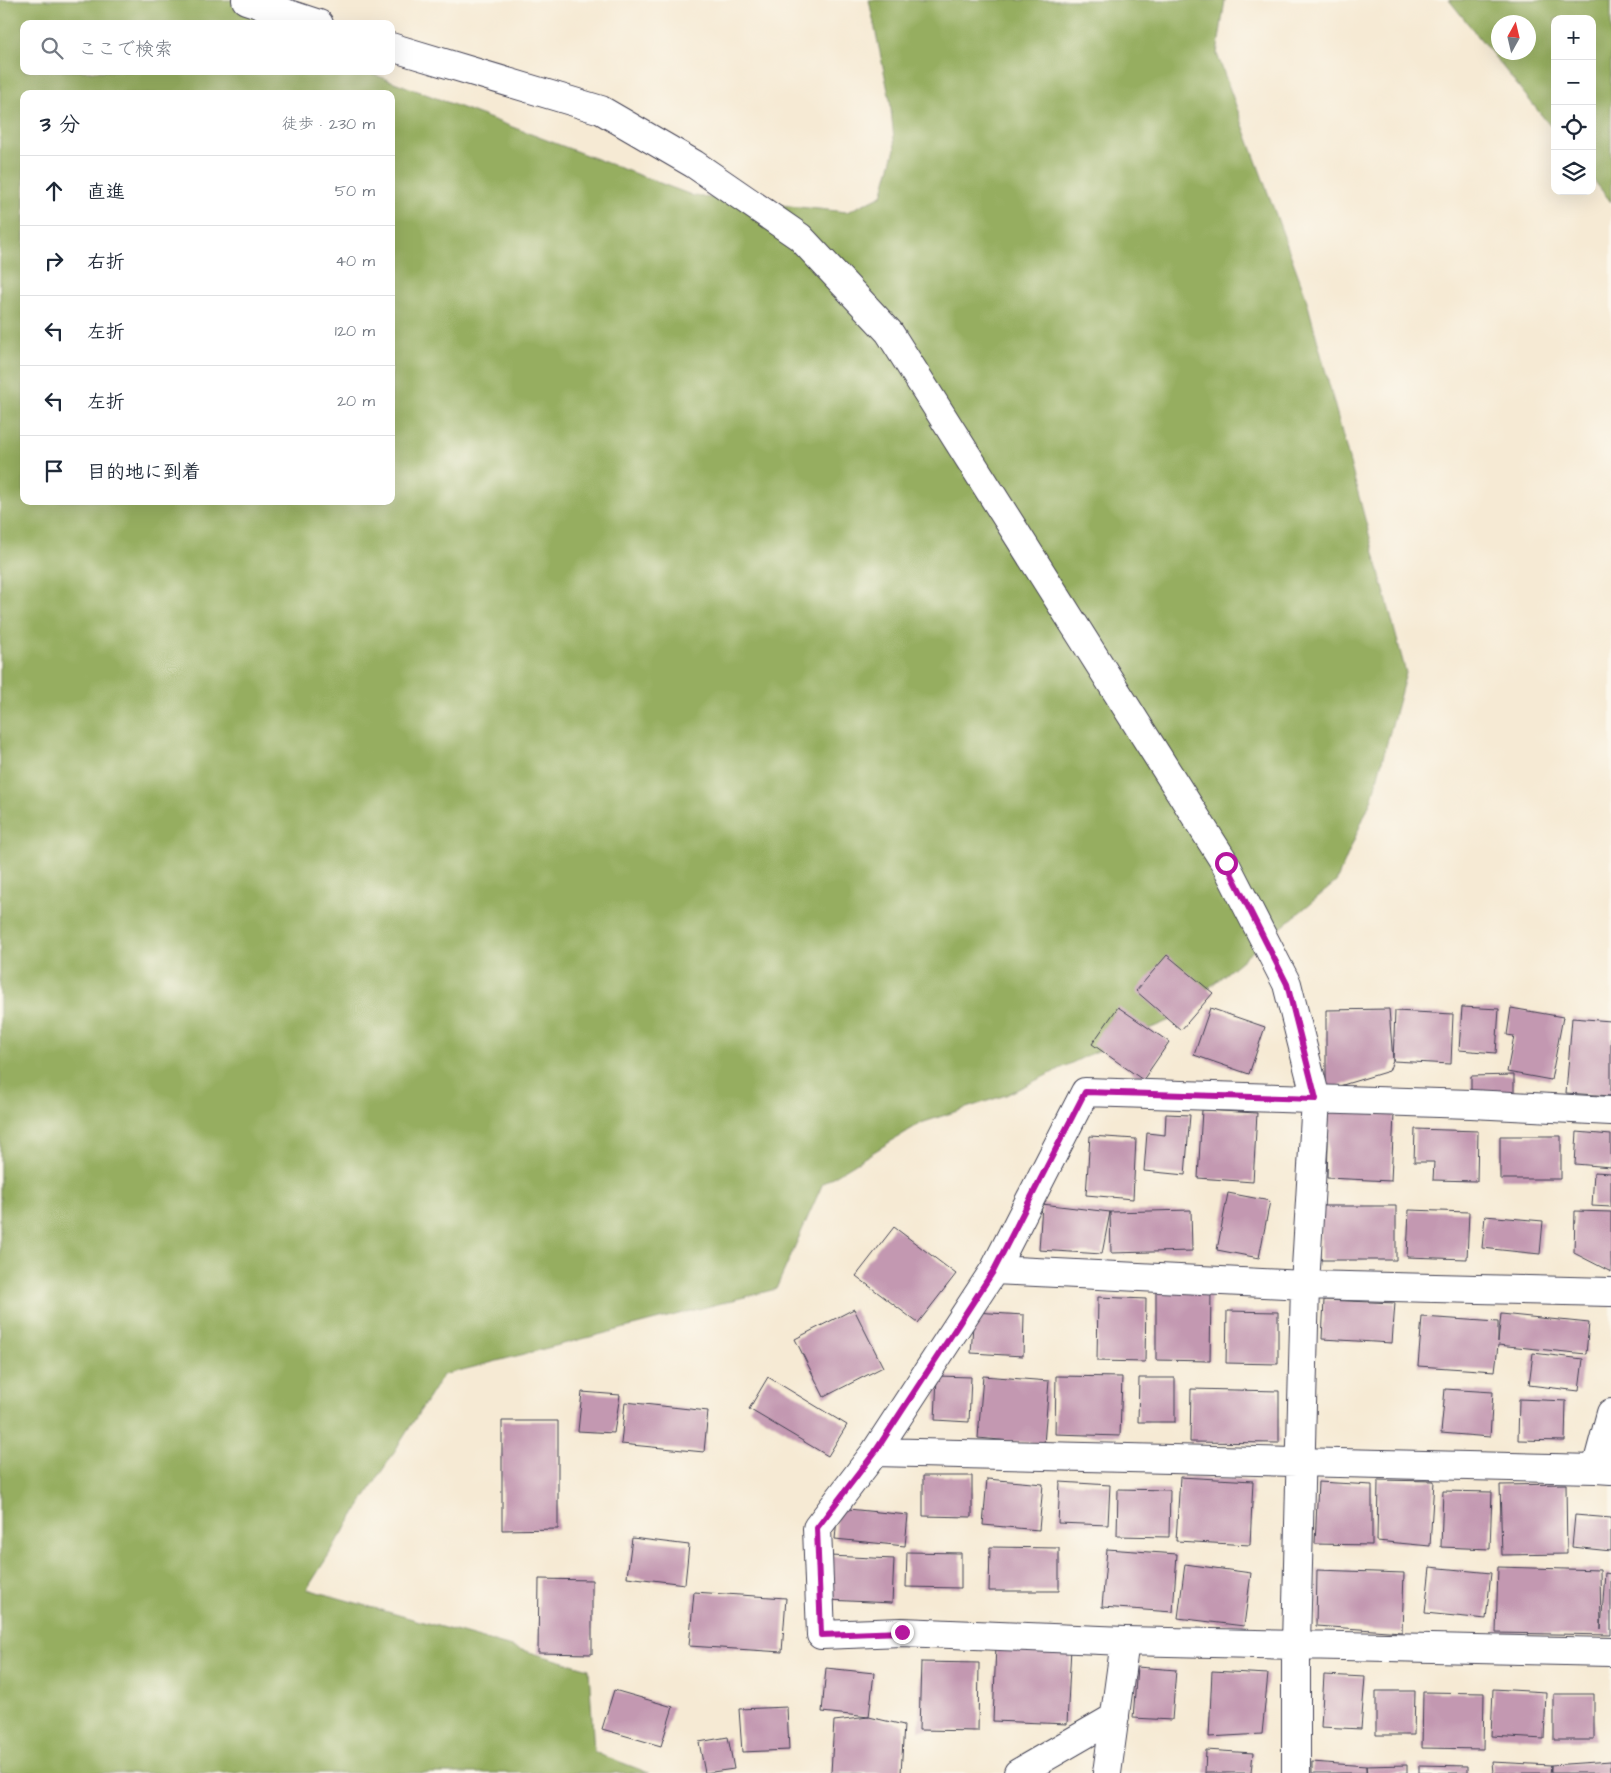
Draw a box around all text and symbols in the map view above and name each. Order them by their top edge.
north arrow [1491,15,1536,60]
map controls [1551,15,1596,195]
button: + [1551,15,1596,60]
search box [20,20,395,75]
icon: search [38,34,66,62]
text: ここで検索 [78,36,173,63]
button: − [1551,60,1596,105]
button: locate [1551,105,1596,150]
text: 3 分 [40,110,80,139]
text: 徒歩 · 230 m [282,113,375,135]
button: layers [1551,150,1596,195]
icon: ahead [40,177,68,205]
text: 直進 [87,179,125,206]
text: 50 m [335,180,375,202]
icon: right [40,247,68,275]
text: 右折 [87,249,125,276]
text: 40 m [335,250,375,272]
icon: left [40,317,68,345]
text: 左折 [87,319,125,346]
text: 120 m [335,320,375,342]
icon: left [40,387,68,415]
text: 左折 [87,389,125,416]
text: 20 m [337,390,375,412]
icon: arrive [40,457,68,485]
text: 目的地に到着 [87,459,201,486]
route start [1215,852,1238,875]
route end [891,1621,914,1644]

